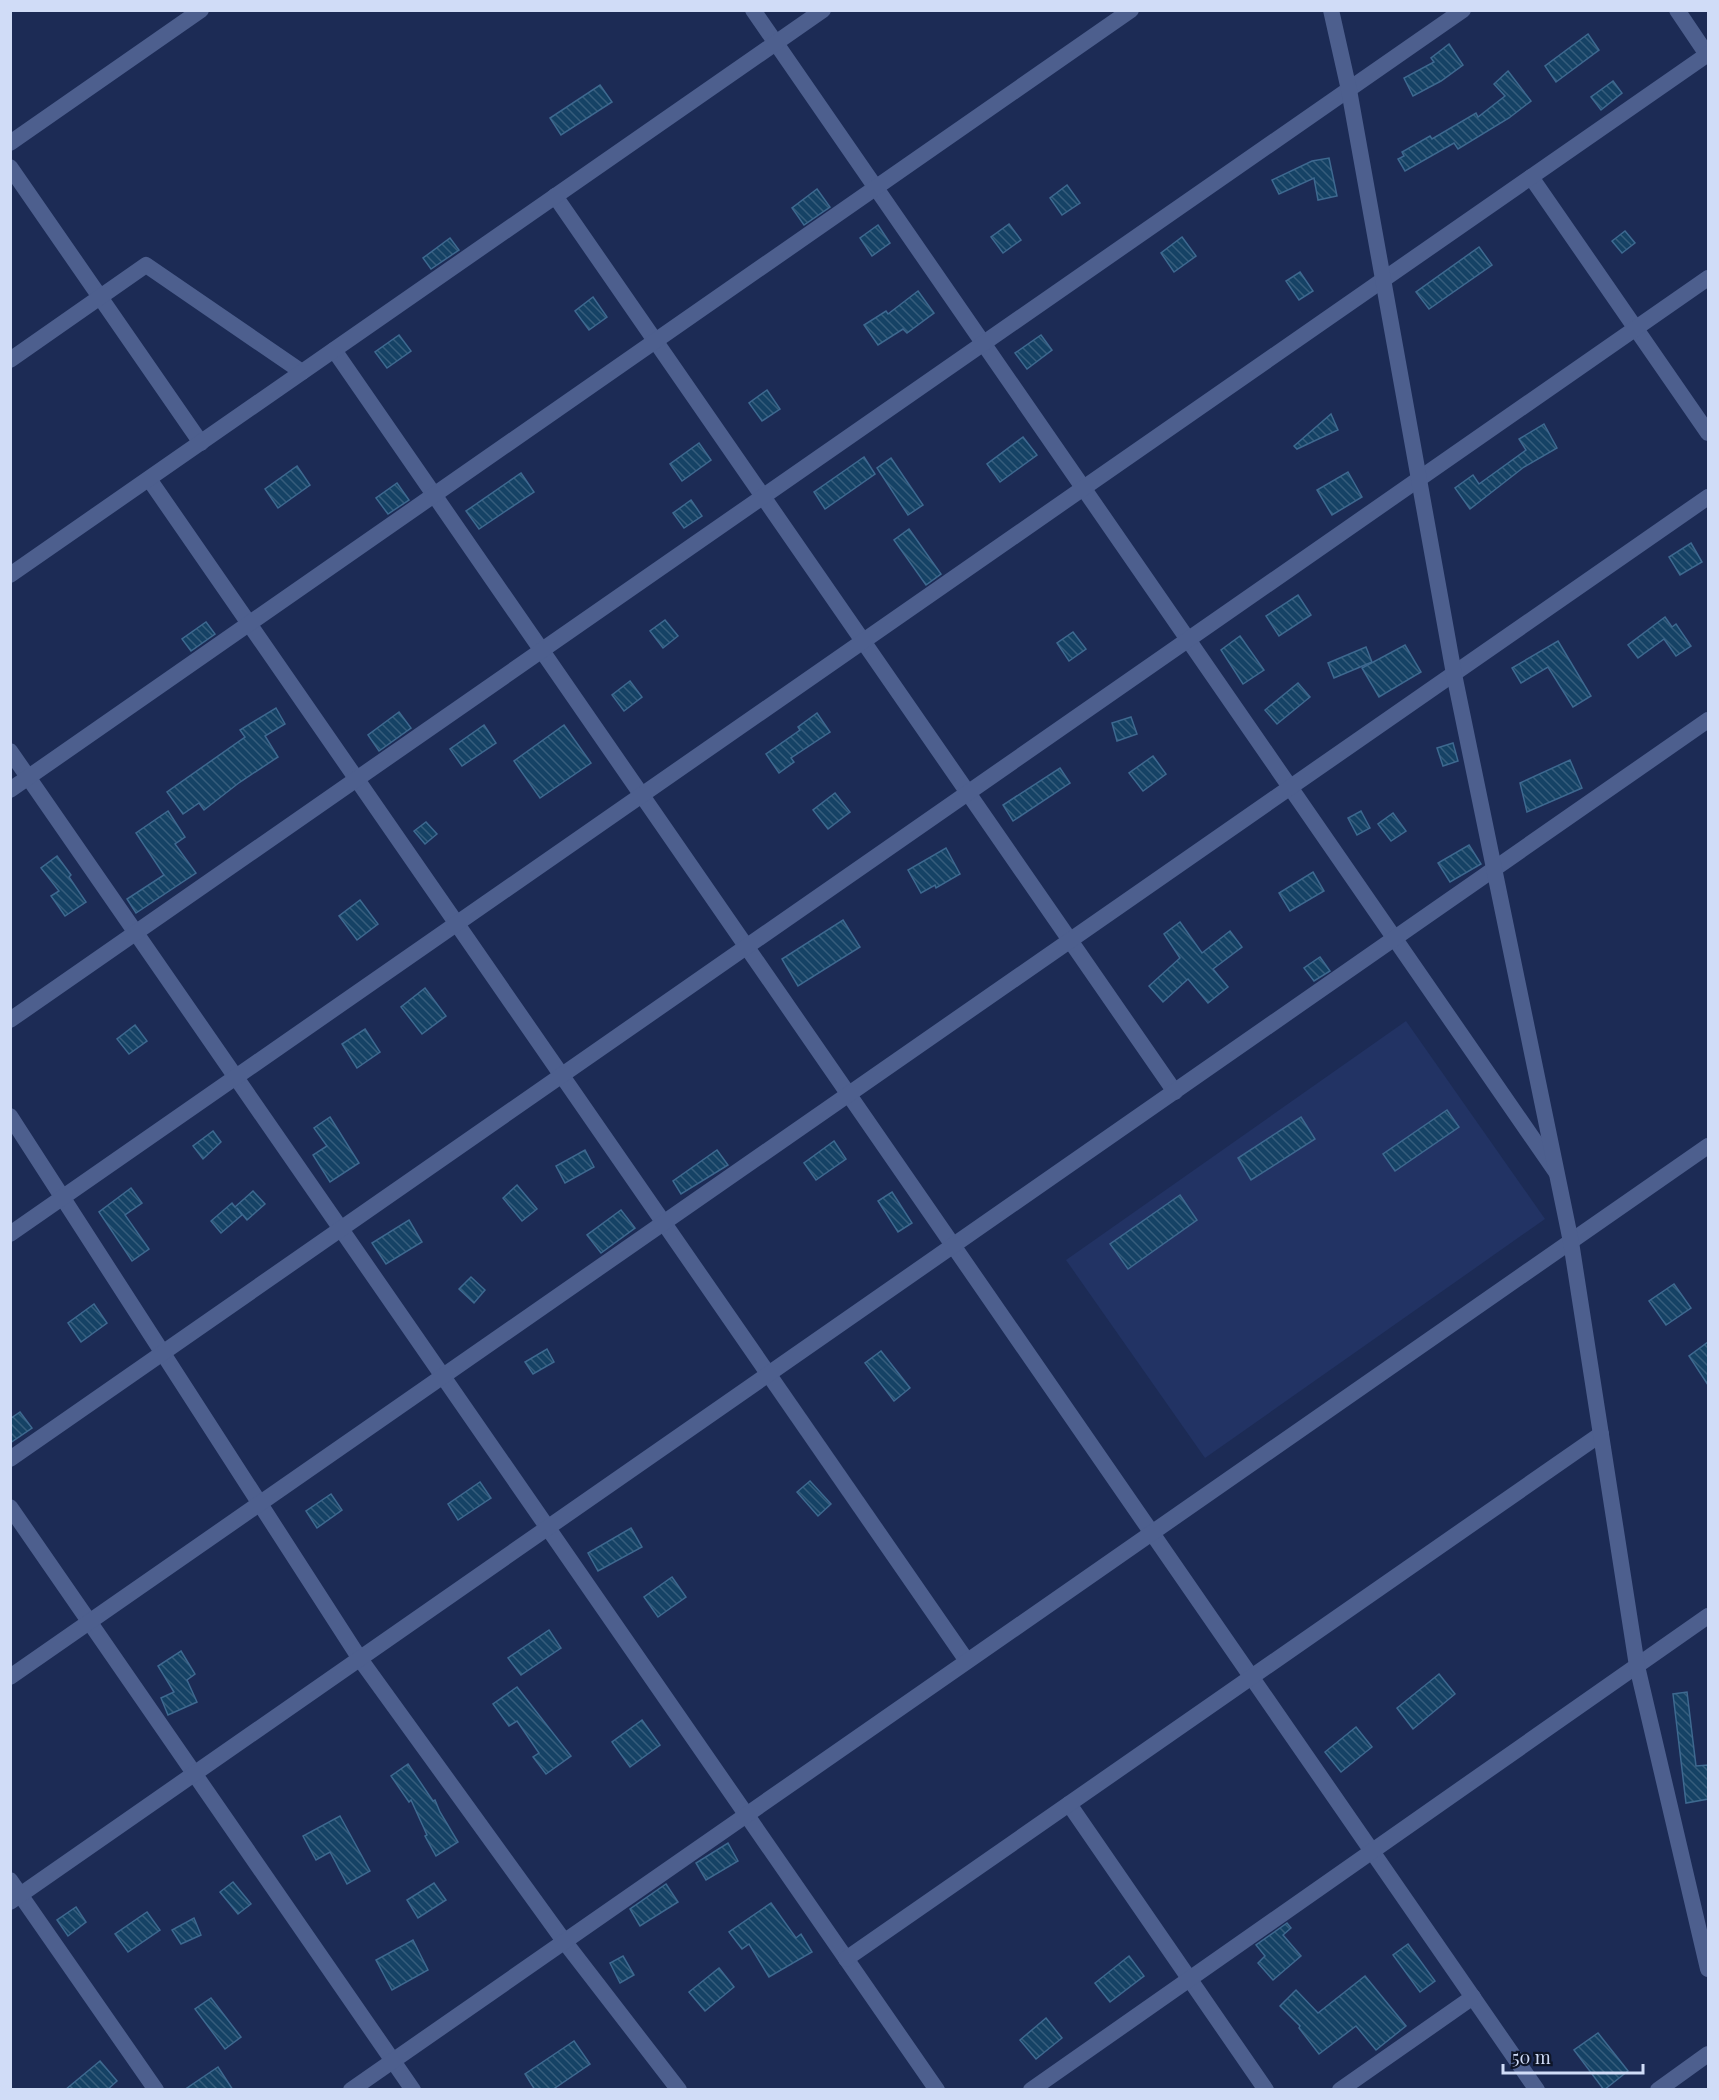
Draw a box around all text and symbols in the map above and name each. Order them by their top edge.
scale bar [1503,2037,1642,2075]
text: 50 m [1512,2045,1551,2069]

